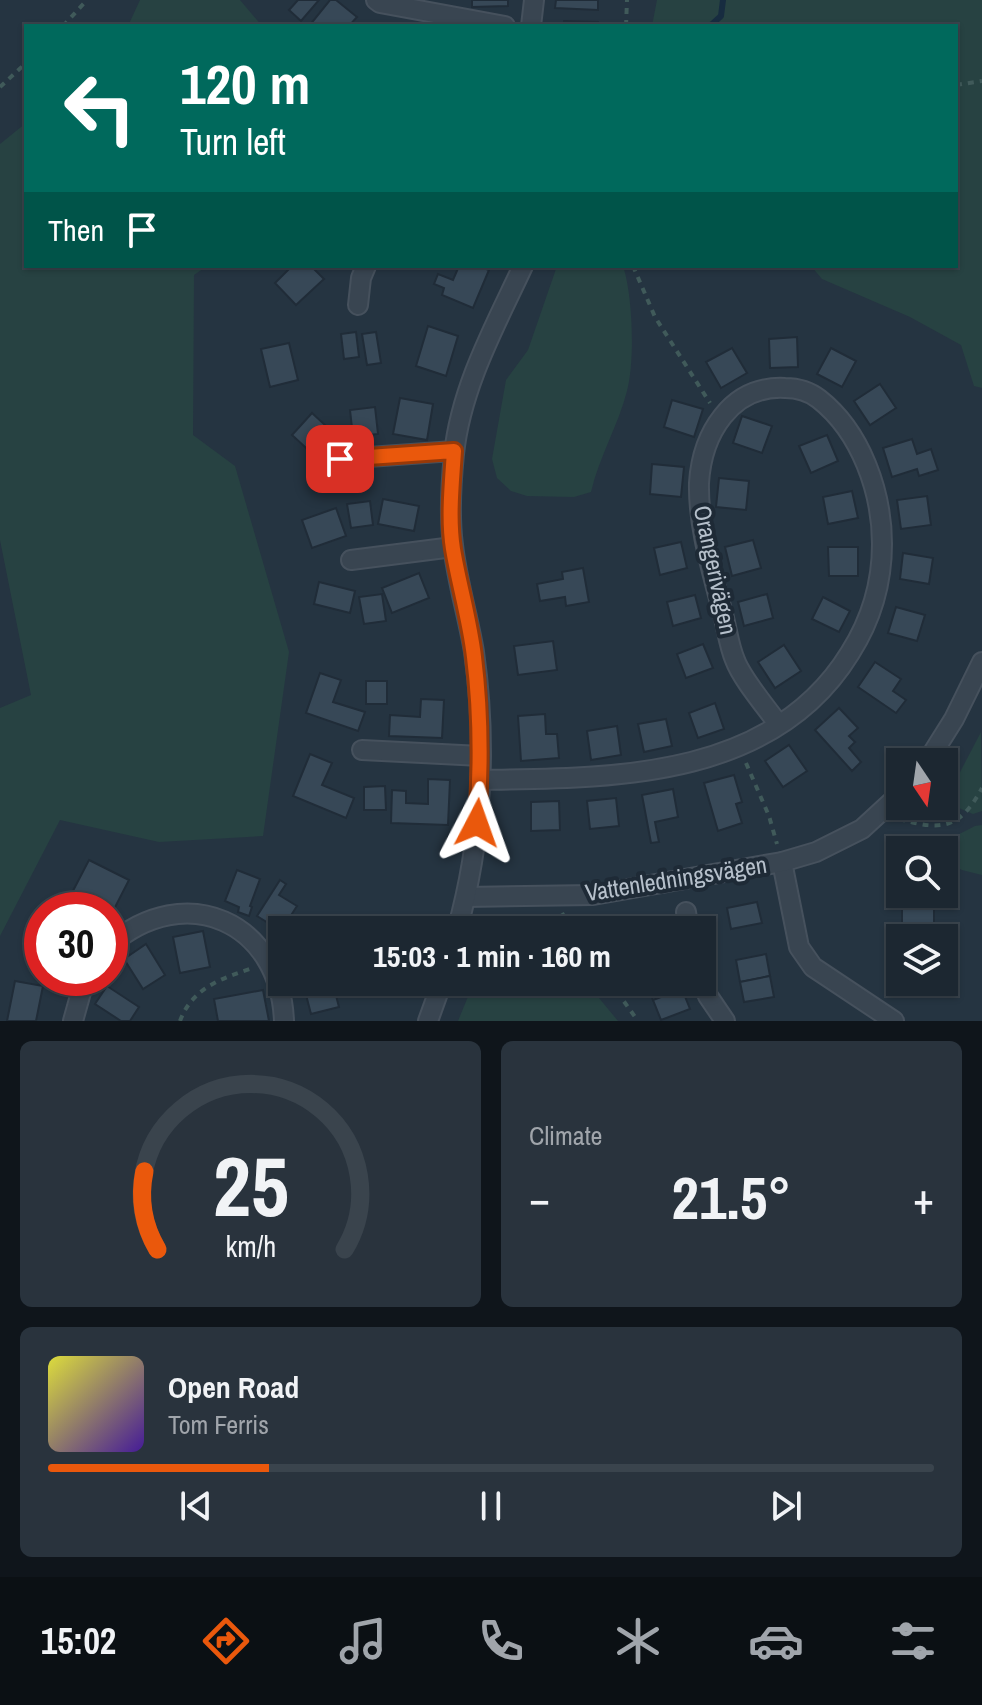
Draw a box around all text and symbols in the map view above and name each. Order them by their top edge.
text: 120 m [180,46,310,121]
icon: left [48,56,152,160]
text: Turn left [180,118,286,166]
icon: arrive [120,208,164,252]
text: Then [48,210,104,250]
pin [306,425,374,493]
icon: arrive [318,437,362,481]
street label: Orangerivägen [687,502,745,637]
north arrow [886,748,958,820]
map controls [886,748,958,996]
position arrow [435,781,519,865]
button: search [886,836,958,908]
street label: Vattenledningsvägen [583,848,769,908]
speed limit sign: 30 [24,892,128,996]
button: layers [886,924,958,996]
text: 15:03 · 1 min · 160 m [373,936,611,976]
text: Climate [529,1118,602,1153]
text: 25 [213,1130,288,1242]
text: 21.5° [672,1157,791,1238]
text: − [529,1168,550,1228]
text: + [913,1168,934,1228]
text: km/h [225,1227,276,1266]
text: Open Road [168,1367,299,1407]
text: Tom Ferris [168,1407,269,1442]
icon: previous [174,1484,218,1528]
icon: pause [469,1484,513,1528]
icon: next [764,1484,808,1528]
icon: directions [198,1613,254,1669]
icon: music [335,1613,391,1669]
icon: phone [473,1613,529,1669]
icon: climate [610,1613,666,1669]
icon: car [748,1613,804,1669]
icon: filters [885,1613,941,1669]
text: 15:02 [41,1617,116,1665]

